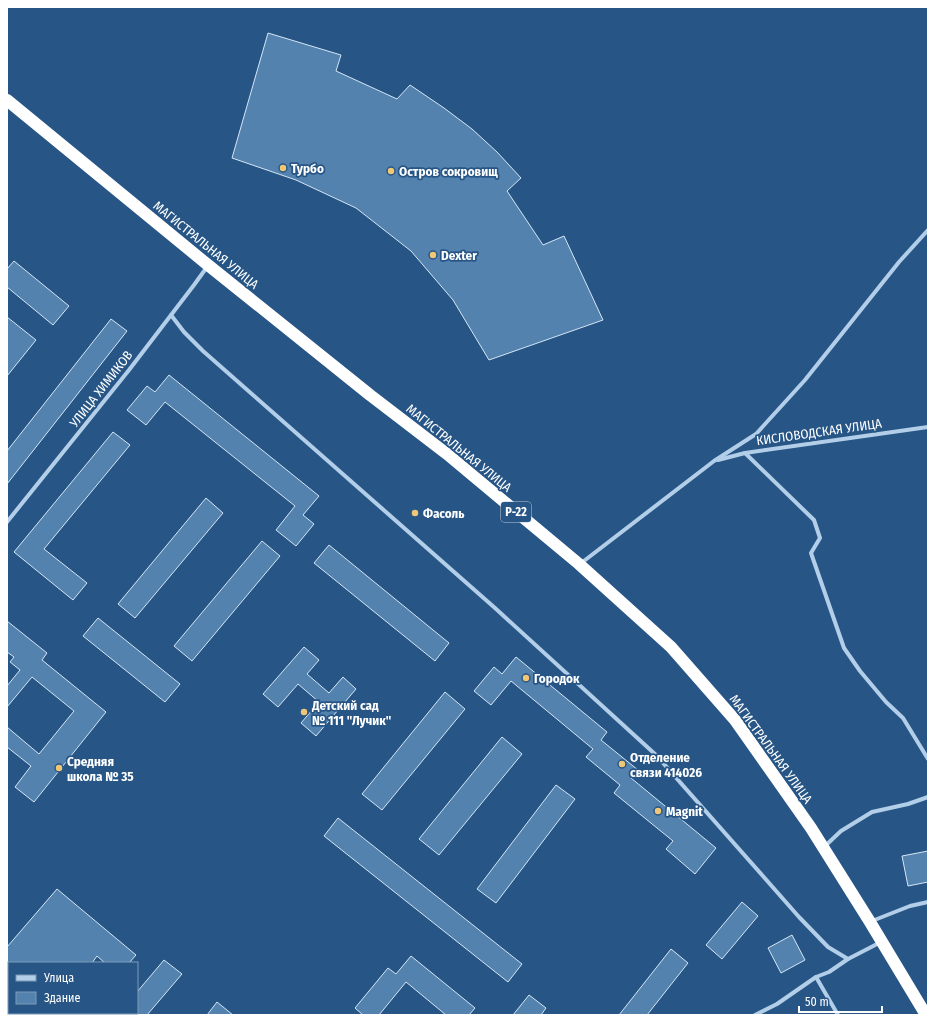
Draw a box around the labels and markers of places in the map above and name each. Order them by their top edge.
place label: Турбо [291,161,324,176]
marker: Турбо [278,163,288,173]
place label: Остров сокровищ [399,164,498,179]
marker: Остров сокровищ [386,166,396,176]
place label: Dexter [441,248,477,263]
marker: Dexter [428,250,438,260]
place label: Фасоль [423,506,464,521]
marker: Фасоль [410,508,420,518]
place label: Городок [534,671,580,686]
marker: Городок [521,673,531,683]
place label: Детский сад № 111 "Лучик" [311,698,391,728]
marker: Детский сад № 111 "Лучик" [299,707,309,717]
place label: Отделение связи 414026 [630,750,702,780]
place label: Средняя школа № 35 [67,754,134,784]
marker: Отделение связи 414026 [617,759,627,769]
marker: Средняя школа № 35 [54,763,64,773]
place label: Magnit [666,804,703,819]
marker: Magnit [653,806,663,816]

